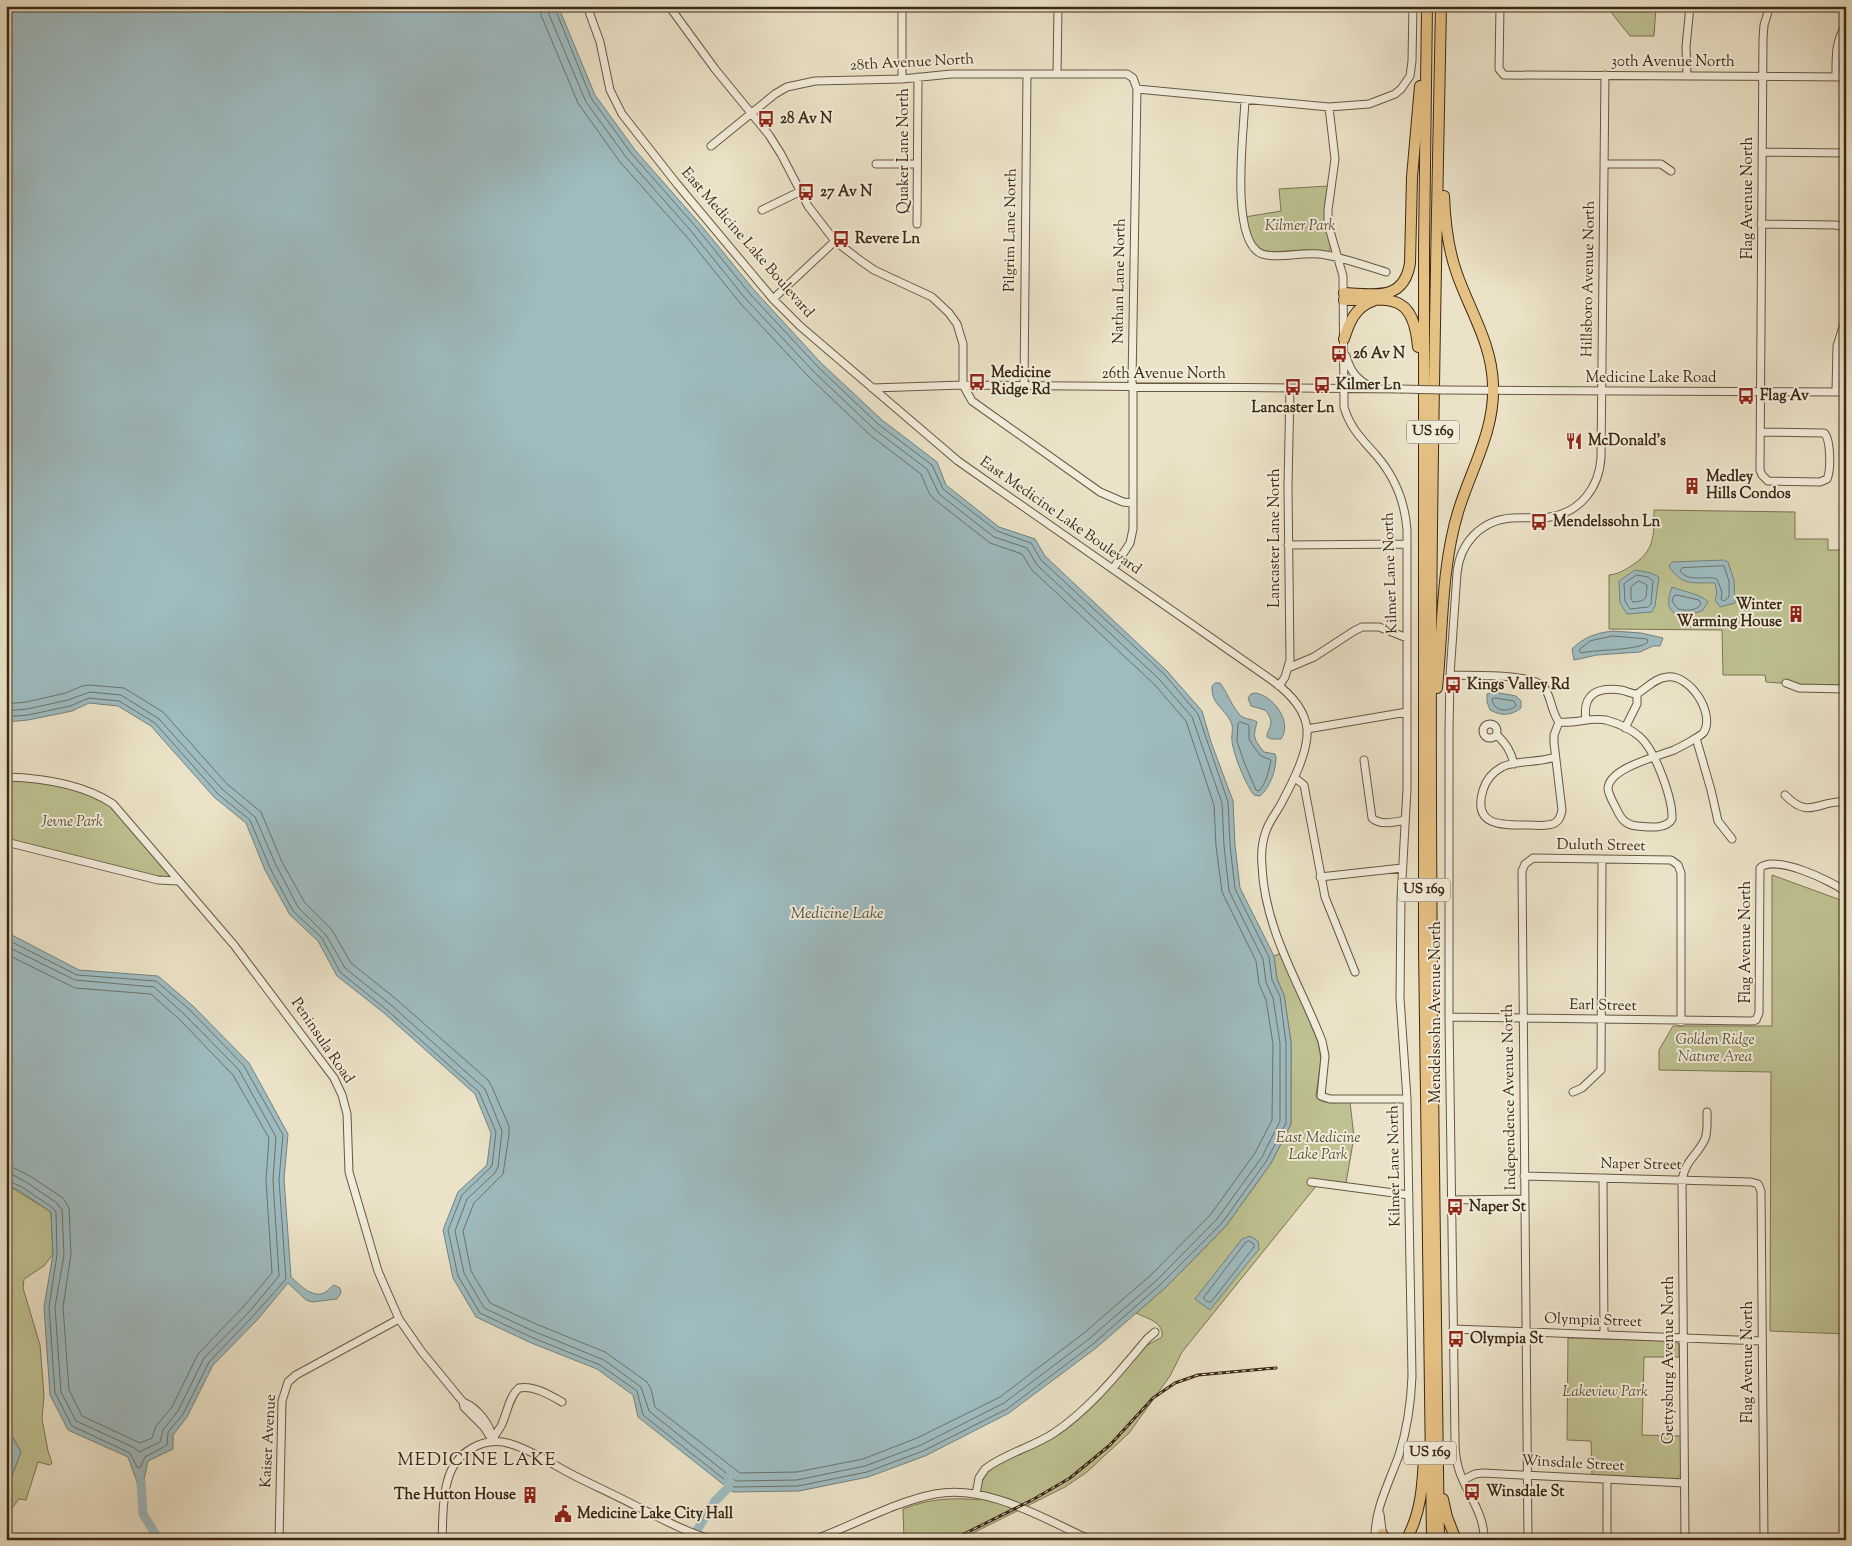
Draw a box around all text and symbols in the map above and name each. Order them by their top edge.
street label: 28th Avenue North [849,49,975,77]
street label: 30th Avenue North [1611,52,1735,73]
street label: Quaker Lane North [894,88,915,214]
bus stop icon: 28 Av N [756,109,776,129]
place label: 28 Av N [780,109,832,130]
street label: Flag Avenue North [1738,137,1759,259]
street label: East Medicine Lake Boulevard [676,163,819,323]
street label: Pilgrim Lane North [999,168,1023,292]
bus stop icon: 27 Av N [796,182,816,202]
place label: 27 Av N [820,182,872,203]
street label: Hillsboro Avenue North [1577,200,1601,357]
park label: Kilmer Park [1265,216,1336,237]
street label: Nathan Lane North [1108,218,1132,344]
bus stop icon: Revere Ln [831,229,851,249]
place label: Revere Ln [855,229,920,250]
bus stop icon: 26 Av N [1329,344,1349,364]
place label: 26 Av N [1353,344,1405,365]
place label: Medicine Ridge Rd [991,363,1051,401]
street label: 26th Avenue North [1102,364,1226,385]
street label: Medicine Lake Road [1586,368,1717,389]
bus stop icon: Medicine Ridge Rd [967,372,987,392]
bus stop icon: Kilmer Ln [1312,375,1332,395]
place label: Kilmer Ln [1336,375,1401,396]
bus stop icon: Lancaster Ln [1283,377,1303,397]
bus stop icon: Flag Av [1736,386,1756,406]
place label: Flag Av [1760,386,1809,407]
place label: Lancaster Ln [1251,398,1335,419]
road number: US 169 [1407,421,1459,444]
restaurant icon: McDonald's [1564,431,1584,451]
place label: McDonald's [1588,431,1666,452]
street label: East Medicine Lake Boulevard [975,452,1146,580]
place label: Medley Hills Condos [1706,467,1791,505]
street label: Lancaster Lane North [1265,468,1286,608]
building icon: Medley Hills Condos [1682,476,1702,496]
street label: Kilmer Lane North [1378,512,1404,634]
bus stop icon: Mendelssohn Ln [1529,512,1549,532]
place label: Mendelssohn Ln [1553,512,1661,533]
place label: Winter Warming House [1676,595,1782,633]
building icon: Winter Warming House [1786,604,1806,624]
bus stop icon: Kings Valley Rd [1443,675,1463,695]
place label: Kings Valley Rd [1467,675,1570,696]
park label: Jevne Park [40,812,103,833]
street label: Duluth Street [1556,835,1646,857]
road number: US 169 [1398,878,1450,902]
street label: Flag Avenue North [1736,881,1757,1003]
water label: Medicine Lake [790,903,884,926]
street label: Mendelssohn Avenue North [1426,921,1447,1103]
street label: Peninsula Road [286,994,359,1088]
street label: Earl Street [1569,995,1637,1017]
street label: Independence Avenue North [1498,1003,1522,1191]
park label: Golden Ridge Nature Area [1675,1030,1755,1068]
street label: Kilmer Lane North [1383,1105,1407,1227]
park label: East Medicine Lake Park [1276,1128,1360,1166]
street label: Naper Street [1600,1154,1682,1176]
bus stop icon: Naper St [1445,1197,1465,1217]
place label: Naper St [1469,1197,1527,1218]
street label: Gettysburg Avenue North [1659,1276,1680,1444]
street label: Flag Avenue North [1738,1301,1759,1423]
street label: Olympia Street [1544,1309,1642,1333]
bus stop icon: Olympia St [1446,1329,1466,1349]
place label: Olympia St [1470,1329,1544,1350]
park label: Lakeview Park [1562,1382,1648,1403]
street label: Kaiser Avenue [256,1394,282,1488]
road number: US 169 [1404,1442,1456,1465]
district label: MEDICINE LAKE [397,1448,557,1474]
street label: Winsdale Street [1521,1451,1625,1477]
bus stop icon: Winsdale St [1462,1482,1482,1502]
place label: Winsdale St [1486,1482,1565,1503]
place label: The Hutton House [394,1485,516,1506]
building icon: The Hutton House [520,1485,540,1505]
public building icon: Medicine Lake City Hall [553,1504,573,1524]
place label: Medicine Lake City Hall [577,1504,734,1525]

